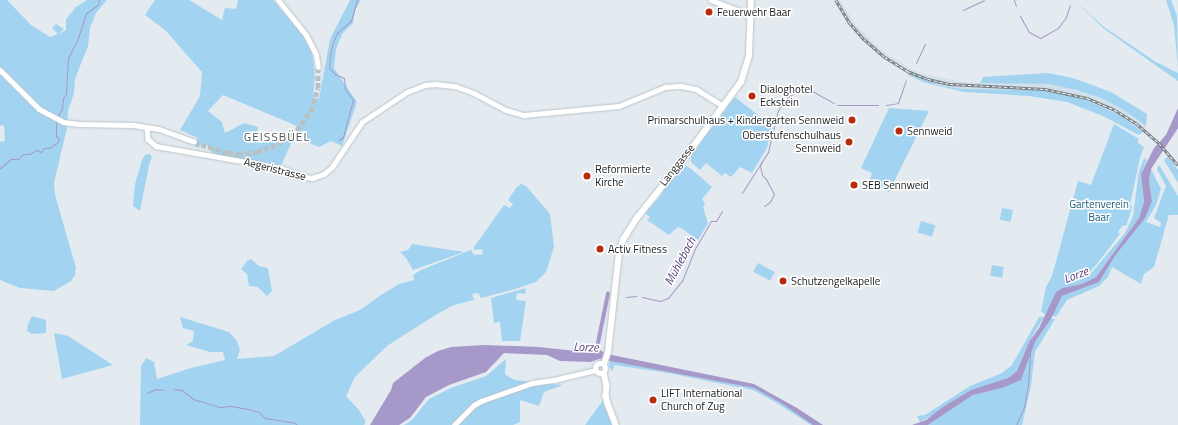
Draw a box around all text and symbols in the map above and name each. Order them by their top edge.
place label: Feuerwehr Baar [717,5,791,19]
marker: Feuerwehr Baar [704,7,714,17]
place label: Dialoghotel Eckstein [760,83,813,109]
marker: Dialoghotel Eckstein [747,91,757,101]
place label: Primarschulhaus + Kindergarten Sennweid [647,113,844,127]
marker: Primarschulhaus + Kindergarten Sennweid [847,115,857,125]
place label: Sennweid [907,124,952,138]
marker: Sennweid [894,126,904,136]
place label: Oberstufenschulhaus Sennweid [742,129,841,155]
district label: GEISSBÜEL [244,130,310,144]
marker: Oberstufenschulhaus Sennweid [844,137,854,147]
street label: Langgasse [657,142,697,188]
street label: Aegeristrasse [243,155,307,183]
place label: Reformierte Kirche [595,163,651,189]
marker: Reformierte Kirche [582,171,592,181]
place label: SEB Sennweid [862,178,929,192]
marker: SEB Sennweid [849,180,859,190]
park label: Gartenverein Baar [1069,198,1129,224]
water label: Mühlebach [661,235,699,287]
place label: Activ Fitness [608,242,667,256]
marker: Activ Fitness [595,244,605,254]
water label: Lorze [1062,264,1090,286]
place label: Schutzengelkapelle [791,274,880,288]
marker: Schutzengelkapelle [778,276,788,286]
water label: Lorze [573,339,599,355]
place label: LIFT International Church of Zug [661,387,742,413]
marker: LIFT International Church of Zug [648,395,658,405]

